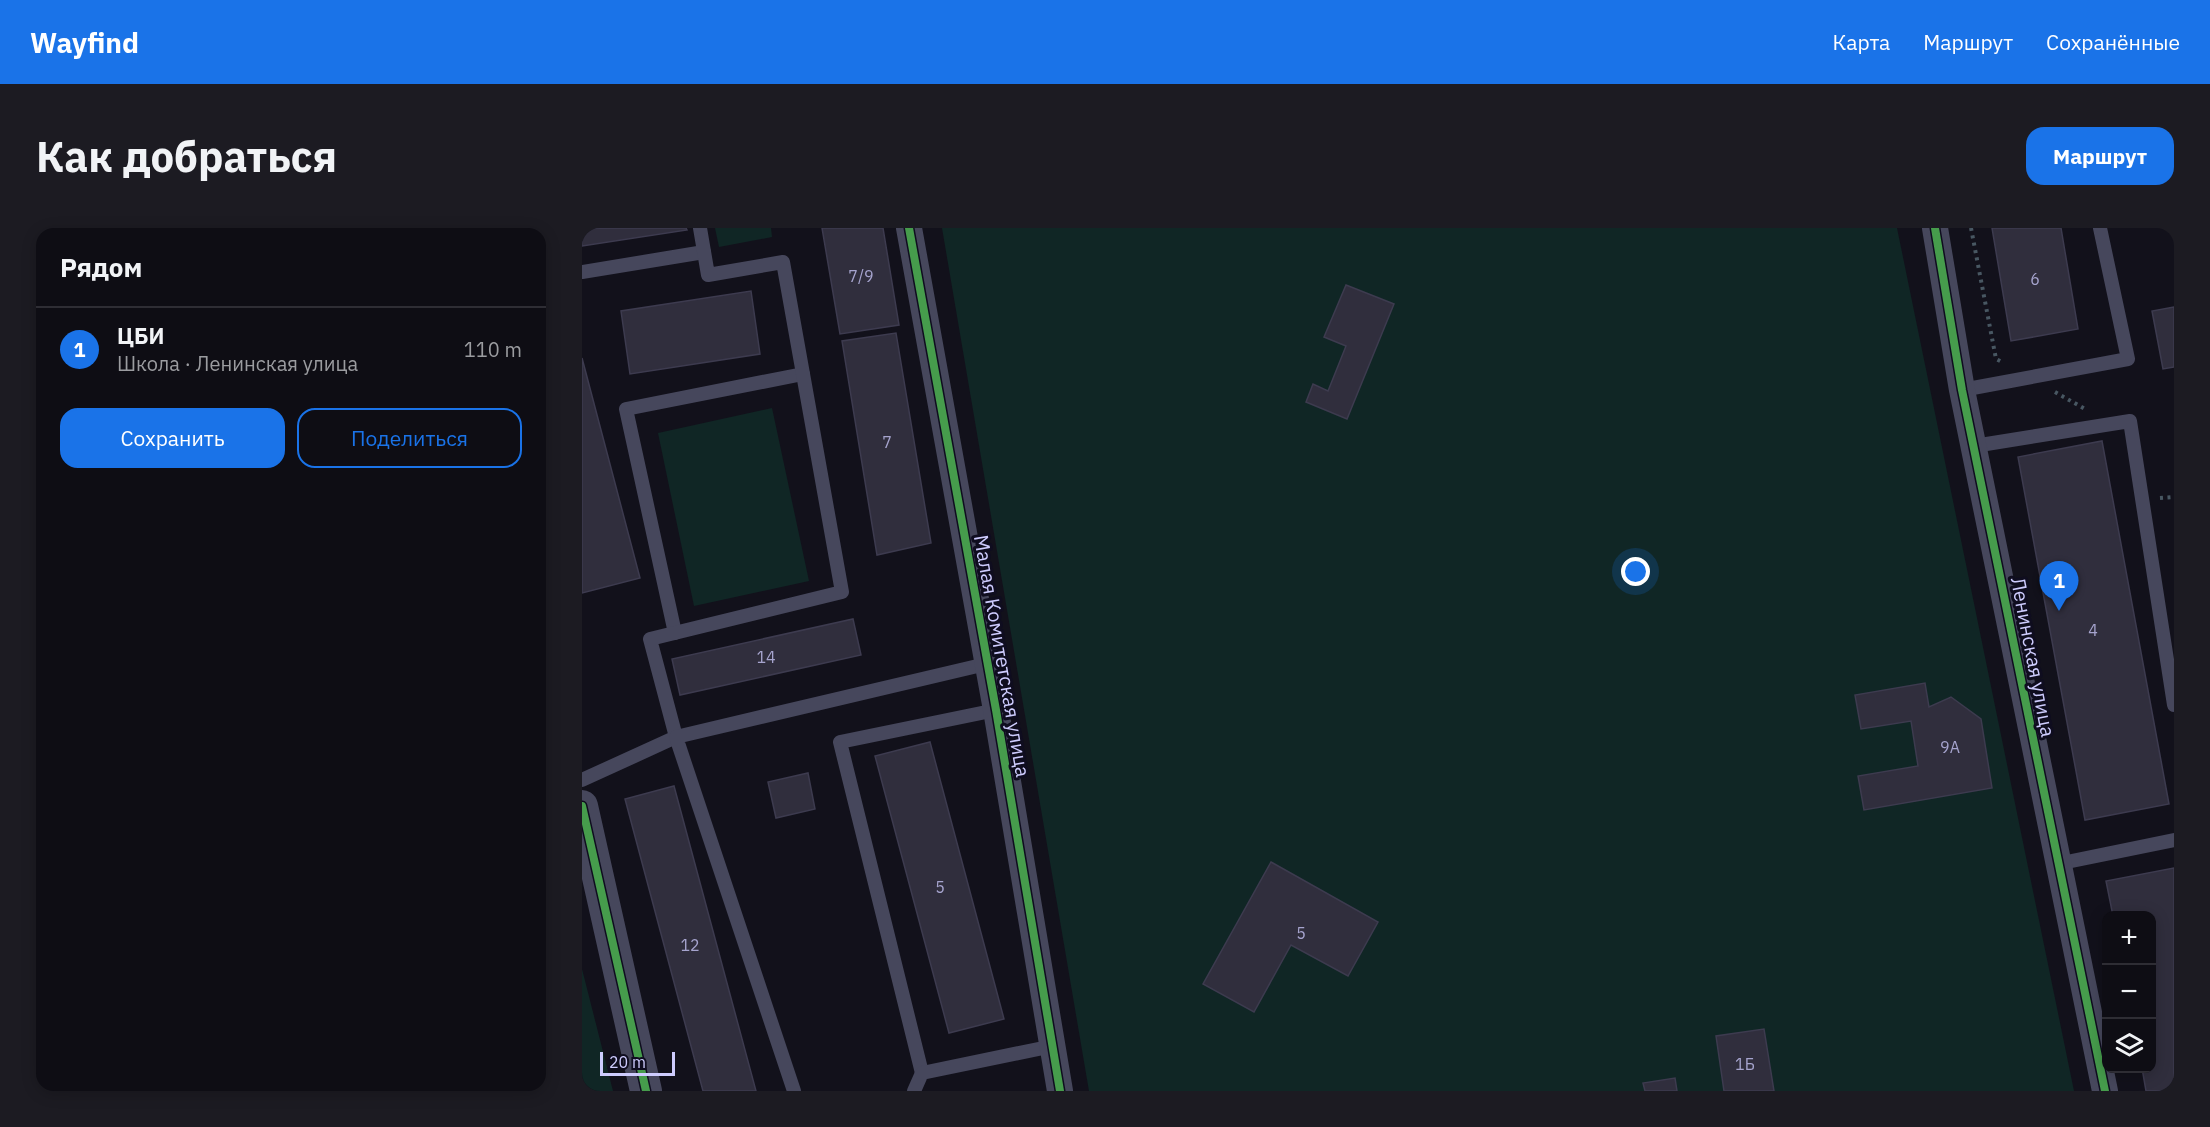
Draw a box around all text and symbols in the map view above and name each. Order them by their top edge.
text: Wayfind [30,24,139,61]
text: Карта [1832,28,1890,56]
text: Маршрут [1923,28,2013,56]
text: Сохранённые [2046,28,2180,56]
button: Маршрут [2026,127,2174,185]
text: Как добраться [36,129,337,184]
text: Рядом [60,250,142,284]
house number: 7/9 [848,266,874,286]
house number: 6 [2030,269,2040,289]
text: ЦБИ [117,321,164,350]
text: 1 [74,336,86,363]
text: 110 m [464,336,522,363]
text: Школа · Ленинская улица [117,350,358,377]
button: Сохранить [60,408,285,468]
button: Поделиться [297,408,522,468]
house number: 7 [882,432,892,452]
street label: Малая Комитетская улица [968,533,1037,779]
your location [1621,557,1650,586]
pin: 1 [2040,562,2078,611]
street label: Ленинская улица [2005,575,2062,739]
house number: 4 [2088,620,2098,640]
house number: 14 [756,647,776,667]
house number: 9А [1940,737,1960,757]
house number: 5 [935,877,945,897]
map controls [2102,911,2156,1073]
button: + [2102,911,2156,965]
house number: 5 [1296,923,1306,943]
house number: 12 [680,935,700,955]
button: − [2102,965,2156,1019]
button: layers [2102,1019,2156,1073]
scale bar [600,1049,675,1076]
text: 20 m [609,1052,646,1072]
house number: 1Б [1735,1054,1755,1074]

